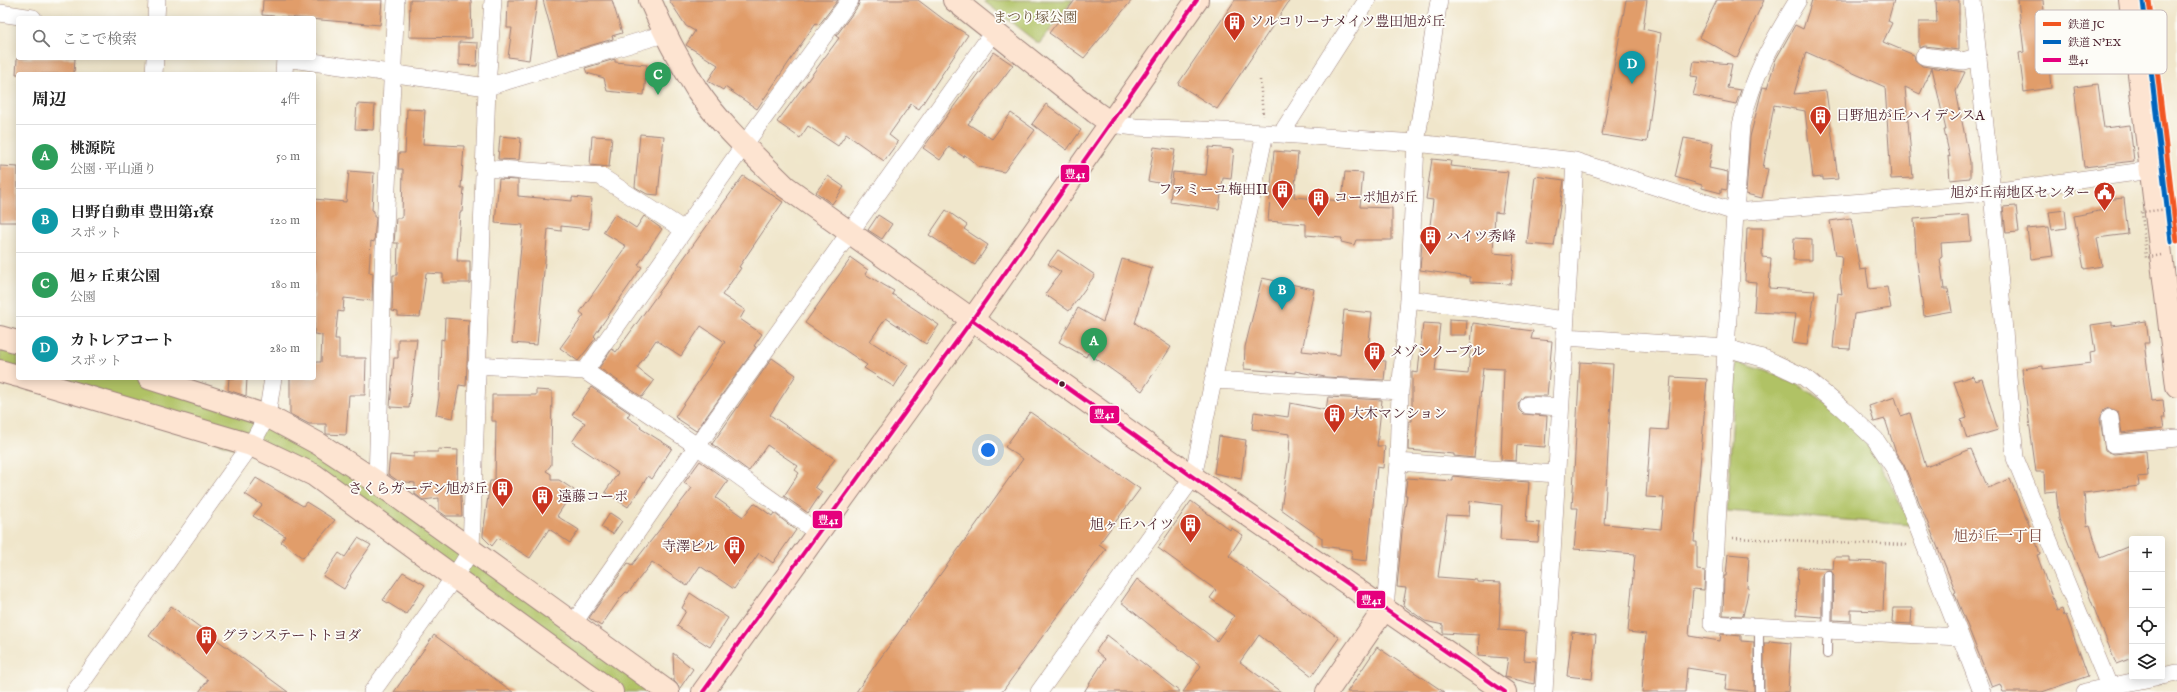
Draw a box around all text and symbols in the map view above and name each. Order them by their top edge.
park label: まつり塚公園 [993,9,1077,27]
building icon: ソルコリーナメイツ豊田旭が丘 [1221,9,1247,42]
legend [2035,10,2167,74]
place label: ソルコリーナメイツ豊田旭が丘 [1250,13,1445,31]
search box [16,16,316,60]
text: 鉄道 JC [2068,18,2105,32]
icon: search [30,27,52,49]
text: ここで検索 [62,30,137,49]
text: 鉄道 N'EX [2068,36,2122,50]
pin: D [1619,51,1645,84]
text: 豊41 [2068,54,2089,68]
pin: C [645,62,671,95]
text: 周辺 [32,90,66,111]
text: 4件 [281,91,300,108]
building icon: 日野旭が丘ハイデンスA [1807,103,1833,136]
place label: 日野旭が丘ハイデンスA [1836,107,1985,125]
text: 桃源院 [70,139,115,158]
text: A [41,148,49,165]
text: 50 m [276,148,300,165]
text: 公園 · 平山通り [70,161,157,178]
line badge: 豊41 [1060,164,1090,183]
text: 豊41 [1065,168,1085,182]
building icon: ファミーユ梅田II [1270,177,1296,210]
public building icon: 旭が丘南地区センター [2092,180,2118,213]
place label: ファミーユ梅田II [1158,181,1268,199]
place label: 旭が丘南地区センター [1951,184,2090,202]
building icon: コーポ旭が丘 [1305,185,1331,218]
place label: コーポ旭が丘 [1334,189,1418,207]
text: 日野自動車 豊田第1寮 [70,203,214,222]
text: B [41,212,49,229]
text: 120 m [270,212,300,229]
building icon: ハイツ秀峰 [1417,224,1443,257]
text: スポット [70,225,122,242]
place label: ハイツ秀峰 [1446,228,1516,246]
text: 旭ヶ丘東公園 [70,267,160,286]
text: C [40,276,50,293]
text: 180 m [271,276,300,293]
pin: B [1269,277,1295,310]
text: 公園 [70,289,96,306]
pin: A [1081,328,1107,361]
text: カトレアコート [70,331,174,350]
building icon: メゾンノーブル [1362,339,1388,372]
text: D [40,340,50,357]
text: 280 m [270,340,300,357]
place label: メゾンノーブル [1390,343,1485,361]
text: スポット [70,353,122,370]
unlabelled marker [1057,379,1067,389]
building icon: 大木マンション [1322,401,1348,434]
line badge: 豊41 [1089,405,1120,424]
place label: 大木マンション [1350,405,1447,423]
text: 豊41 [1094,408,1114,422]
your location [978,440,998,460]
building icon: さくらガーデン旭が丘 [490,476,516,509]
place label: さくらガーデン旭が丘 [348,480,488,498]
building icon: 遠藤コーポ [529,484,555,517]
place label: 遠藤コーポ [558,488,628,506]
line badge: 豊41 [812,510,843,529]
building icon: 旭ヶ丘ハイツ [1177,512,1203,545]
text: 豊41 [818,514,838,528]
place label: 旭ヶ丘ハイツ [1090,516,1174,534]
district label: 旭が丘一丁目 [1953,527,2043,546]
building icon: 寺澤ビル [721,534,747,567]
map controls [2129,536,2165,680]
button: + [2129,536,2165,572]
place label: 寺澤ビル [662,538,718,556]
button: − [2129,572,2165,608]
line badge: 豊41 [1356,590,1386,609]
text: 豊41 [1361,594,1381,608]
button: locate [2129,608,2165,644]
building icon: グランステートトヨダ [194,623,220,656]
place label: グランステートトヨダ [222,627,361,645]
button: layers [2129,644,2165,680]

